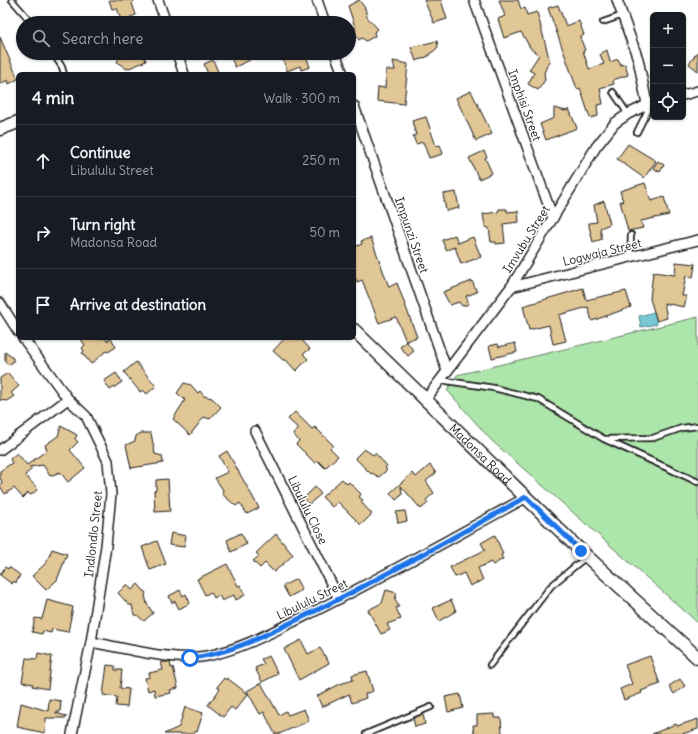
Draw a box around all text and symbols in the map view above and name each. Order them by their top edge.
map controls [650,12,686,120]
button: + [650,12,686,48]
search box [16,16,356,60]
icon: search [30,27,52,49]
text: Search here [62,29,143,48]
button: − [650,48,686,84]
street label: Imphisi Street [505,67,545,143]
button: locate [650,84,686,120]
text: 4 min [32,87,74,109]
text: Walk · 300 m [264,90,340,107]
text: Continue [70,143,131,162]
icon: ahead [32,150,54,172]
text: 250 m [302,152,340,169]
text: Libululu Street [70,162,154,179]
street label: Impunzi Street [392,195,432,275]
street label: Imvubu Street [499,202,553,276]
text: Turn right [70,215,135,234]
icon: right [32,222,54,244]
text: 50 m [309,224,340,241]
text: Madonsa Road [70,234,157,251]
street label: Logwaja Street [561,235,643,269]
icon: arrive [32,294,54,316]
text: Arrive at destination [70,295,206,314]
street label: Madonsa Road [447,420,515,487]
street label: Libululu Close [285,473,331,547]
street label: Indlondlo Street [81,490,105,578]
route end [572,542,590,560]
street label: Libululu Street [274,575,350,623]
route start [181,649,199,667]

